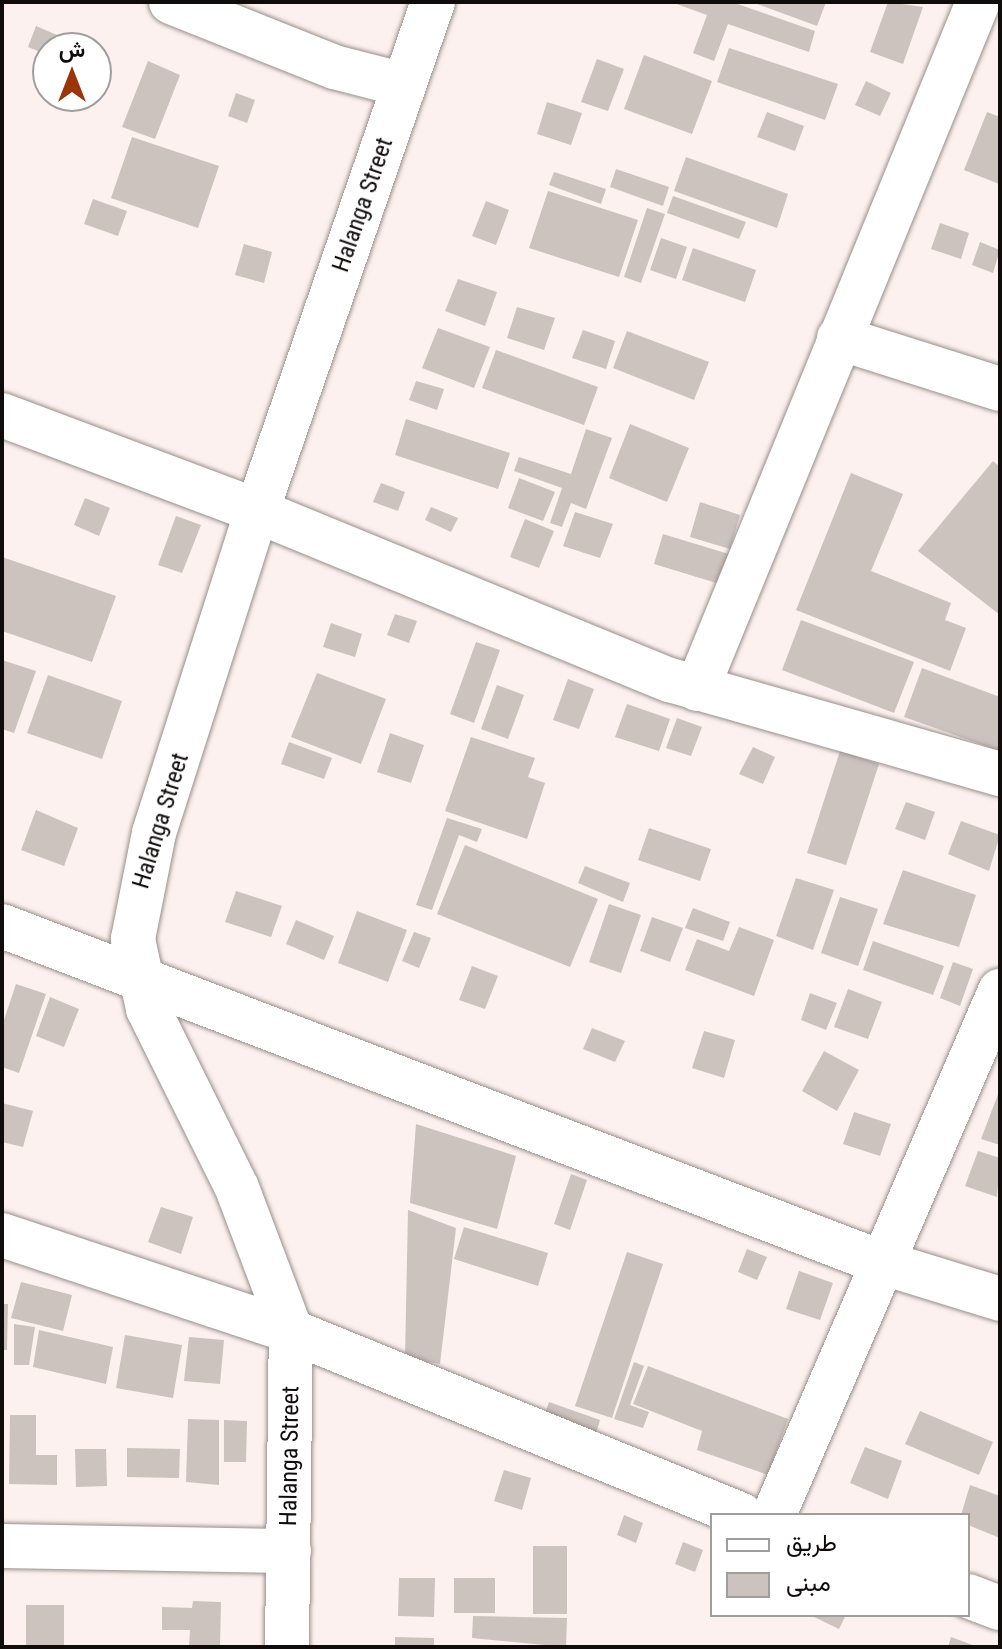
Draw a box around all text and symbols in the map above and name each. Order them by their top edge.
north arrow [32,32,112,112]
text: ش [59,37,85,62]
street label: Halanga Street [327,134,399,276]
street label: Halanga Street [127,750,195,892]
street label: Halanga Street [274,1386,306,1526]
legend [710,1513,970,1617]
text: طريق [786,1529,837,1557]
text: مبنى [786,1569,831,1597]

